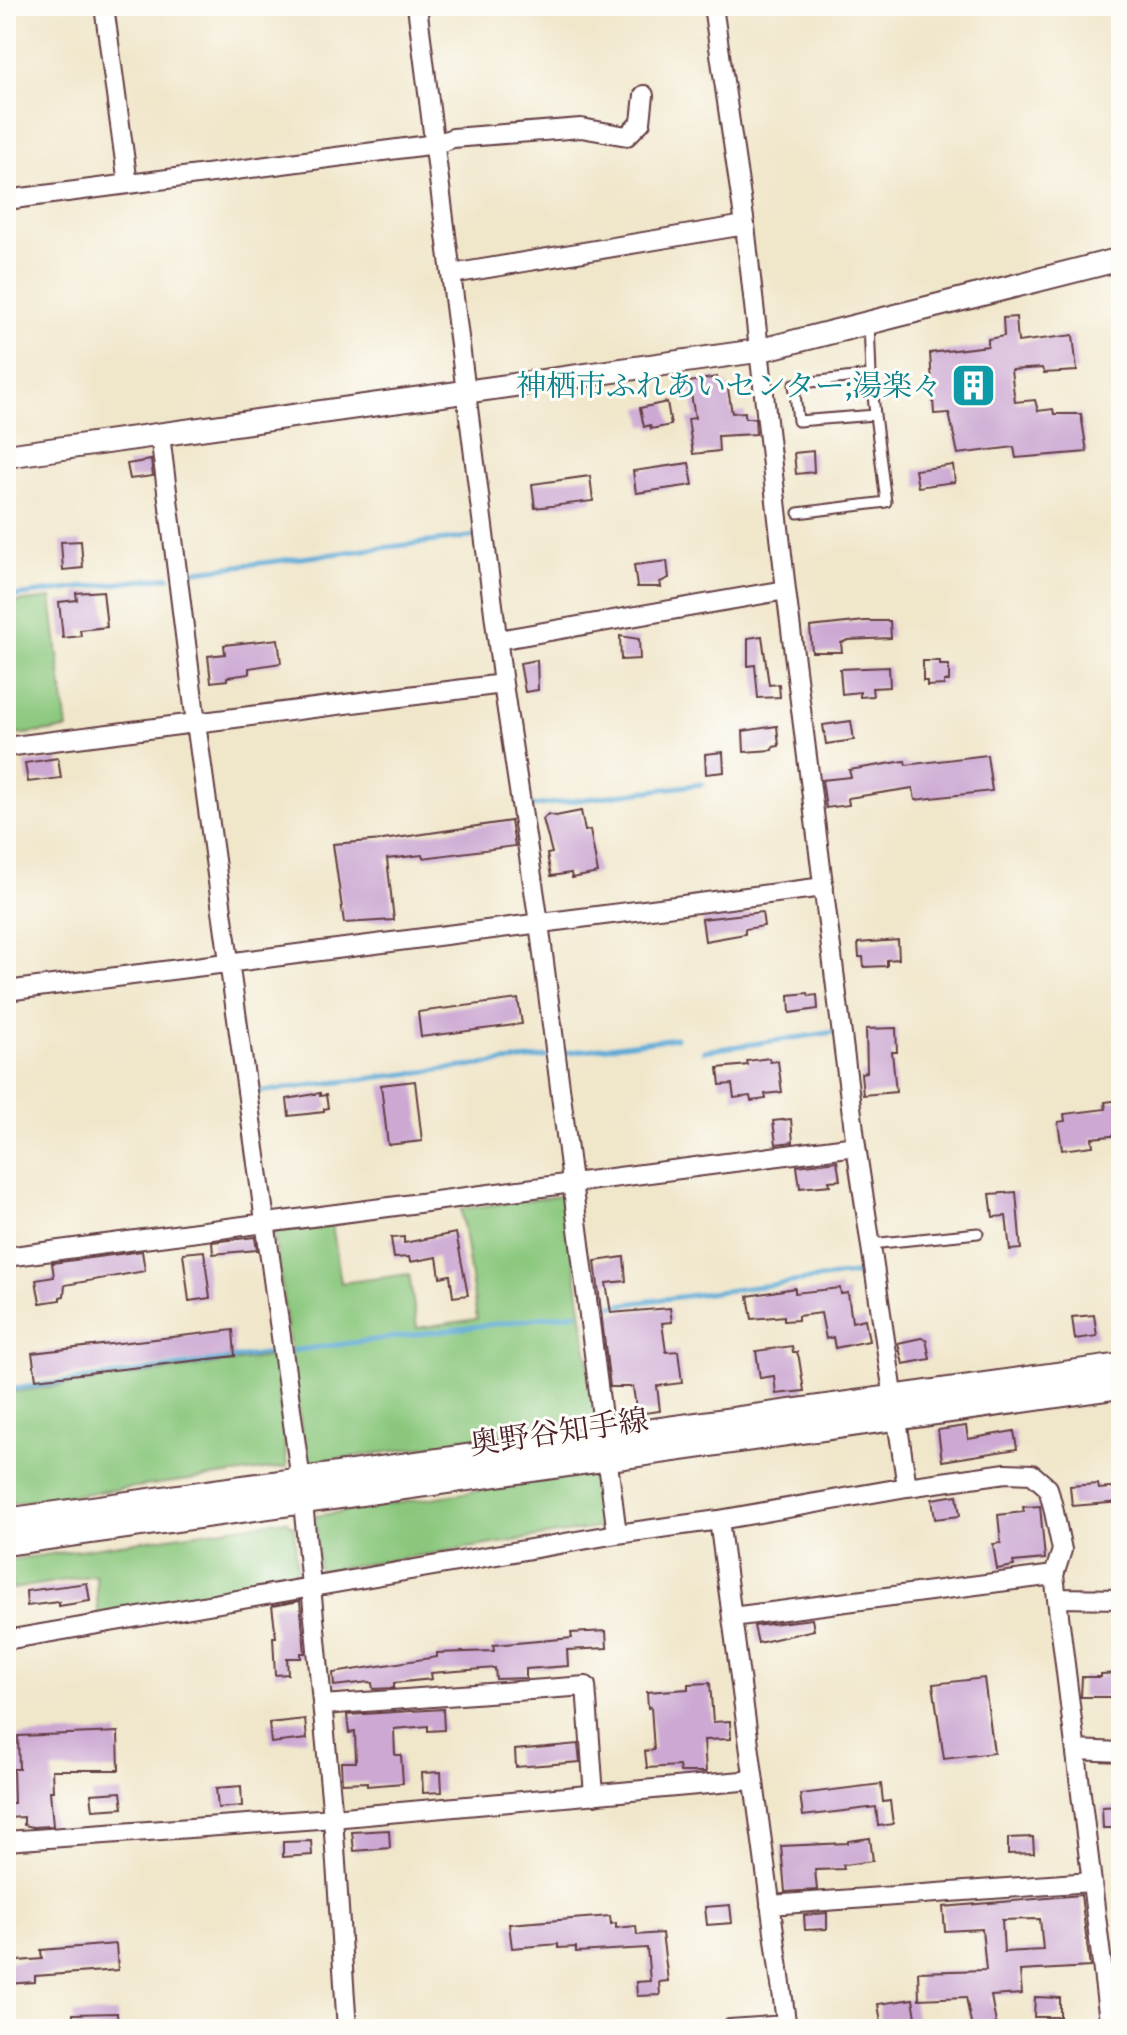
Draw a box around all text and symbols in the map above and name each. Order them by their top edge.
building icon: 神栖市ふれあいセンター;湯楽々 [949,362,997,410]
place label: 神栖市ふれあいセンター;湯楽々 [516,363,942,407]
street label: 奥野谷知手線 [467,1397,651,1465]

